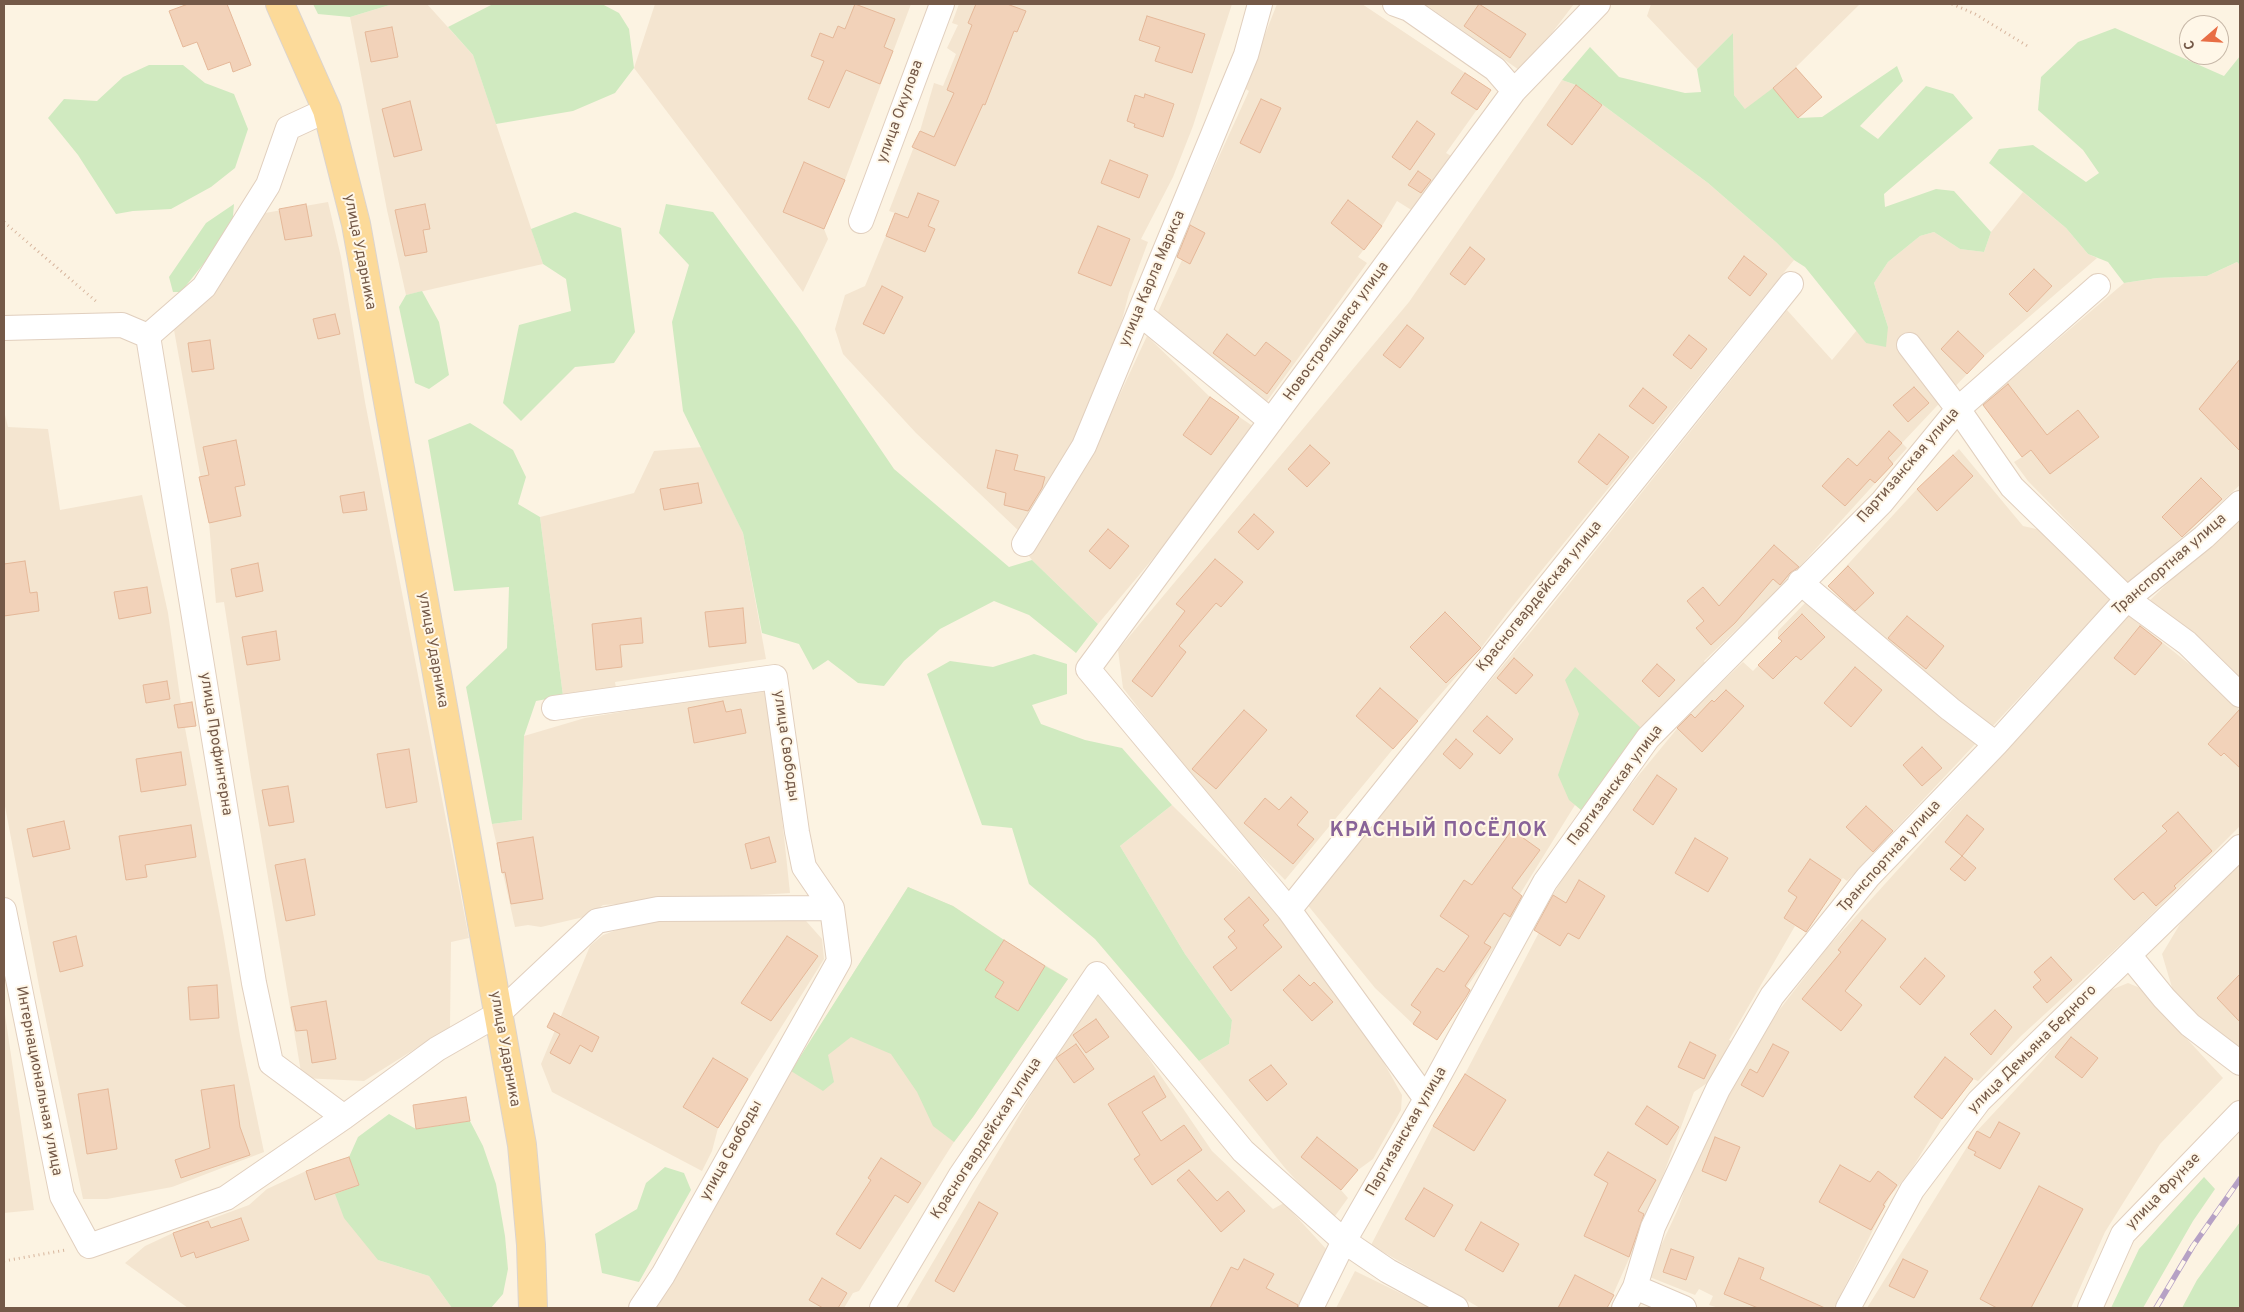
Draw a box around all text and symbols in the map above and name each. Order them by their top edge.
north arrow [2179,15,2229,65]
text: С [2181,38,2200,52]
street label: улица Окулова [874,58,928,166]
street label: улица Ударника [339,193,379,311]
street label: улица Карла Маркса [1116,208,1190,350]
street label: Новостроящаяся улица [1280,259,1394,405]
street label: Партизанская улица [1854,405,1964,527]
street label: Транспортная улица [2109,511,2231,619]
street label: Красногвардейская улица [1474,518,1606,676]
street label: улица Ударника [413,591,451,709]
street label: улица Профинтерна [195,671,235,817]
street label: улица Свободы [768,689,802,803]
street label: Партизанская улица [1565,722,1667,850]
street label: Транспортная улица [1835,797,1945,917]
district label: КРАСНЫЙ ПОСЁЛОК [1328,820,1550,844]
street label: улица Демьяна Бедного [1965,982,2101,1118]
street label: Интернациональная улица [11,985,65,1177]
street label: улица Ударника [485,990,523,1108]
street label: Красногвардейская улица [928,1055,1046,1223]
street label: Партизанская улица [1363,1064,1451,1200]
street label: улица Свободы [697,1098,767,1204]
street label: улица Фрунзе [2123,1150,2205,1234]

